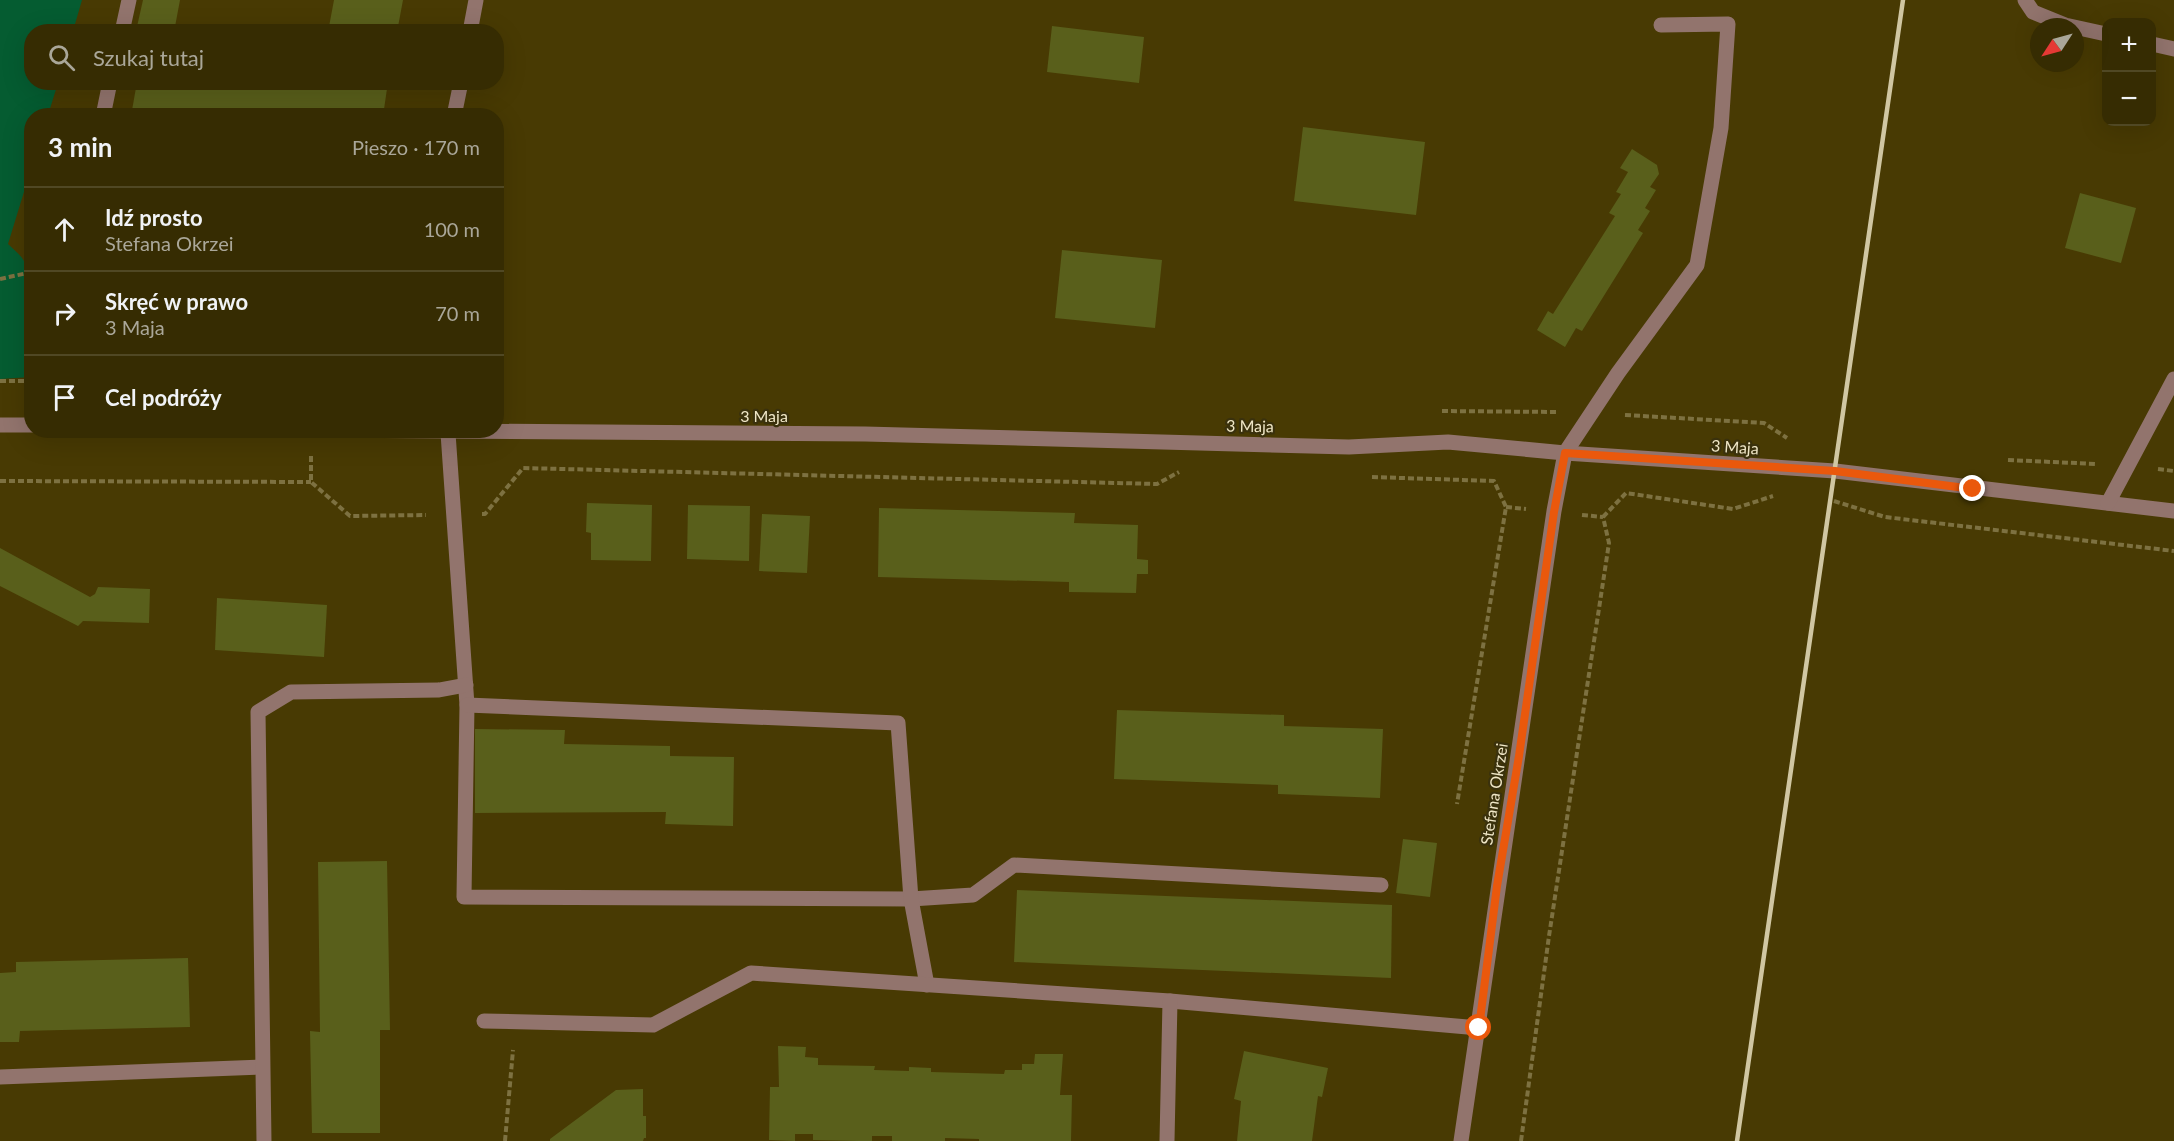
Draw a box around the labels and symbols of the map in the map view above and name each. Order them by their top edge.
north arrow [2030,18,2084,72]
street label: 3 Maja [740,406,788,425]
street label: 3 Maja [1226,416,1274,435]
street label: 3 Maja [1711,435,1760,458]
route end [1959,475,1985,501]
street label: Stefana Okrzei [1476,742,1511,846]
route start [1465,1014,1491,1040]

